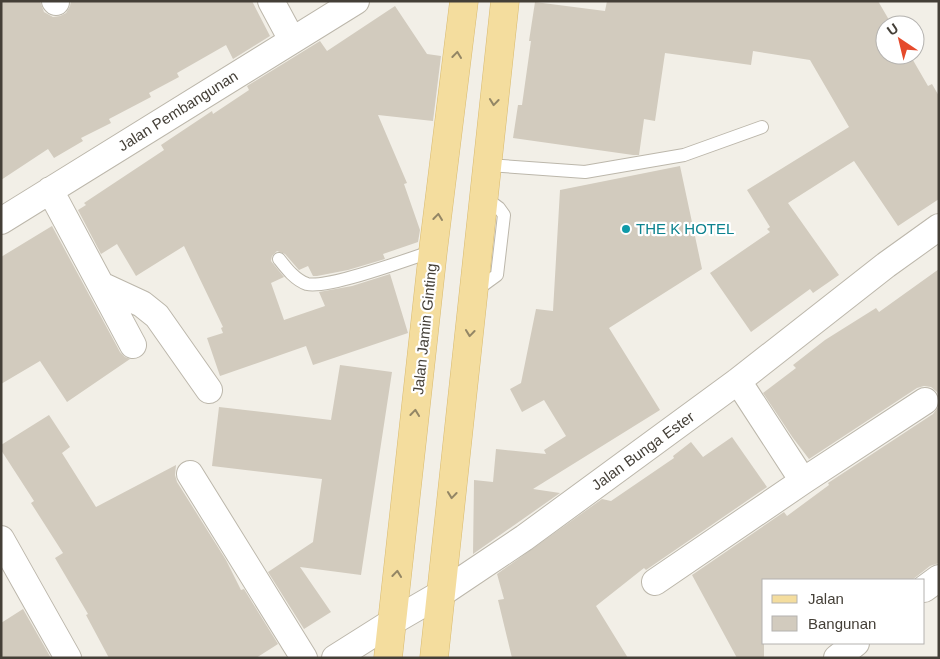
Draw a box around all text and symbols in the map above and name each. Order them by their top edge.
north arrow [875,15,925,65]
text: U [884,20,901,39]
one-way arrow [451,51,462,59]
street label: Jalan Pembangunan [115,67,241,154]
one-way arrow [489,98,500,106]
one-way arrow [432,212,443,220]
place label: THE K HOTEL [636,220,734,237]
marker: THE K HOTEL [620,223,632,235]
street label: Jalan Jamin Ginting [409,263,440,395]
one-way arrow [465,329,476,337]
street label: Jalan Bunga Ester [588,408,697,493]
one-way arrow [409,409,420,417]
one-way arrow [447,491,458,499]
one-way arrow [391,570,402,578]
legend [762,579,925,644]
text: Jalan [808,590,844,607]
text: Bangunan [808,615,876,632]

